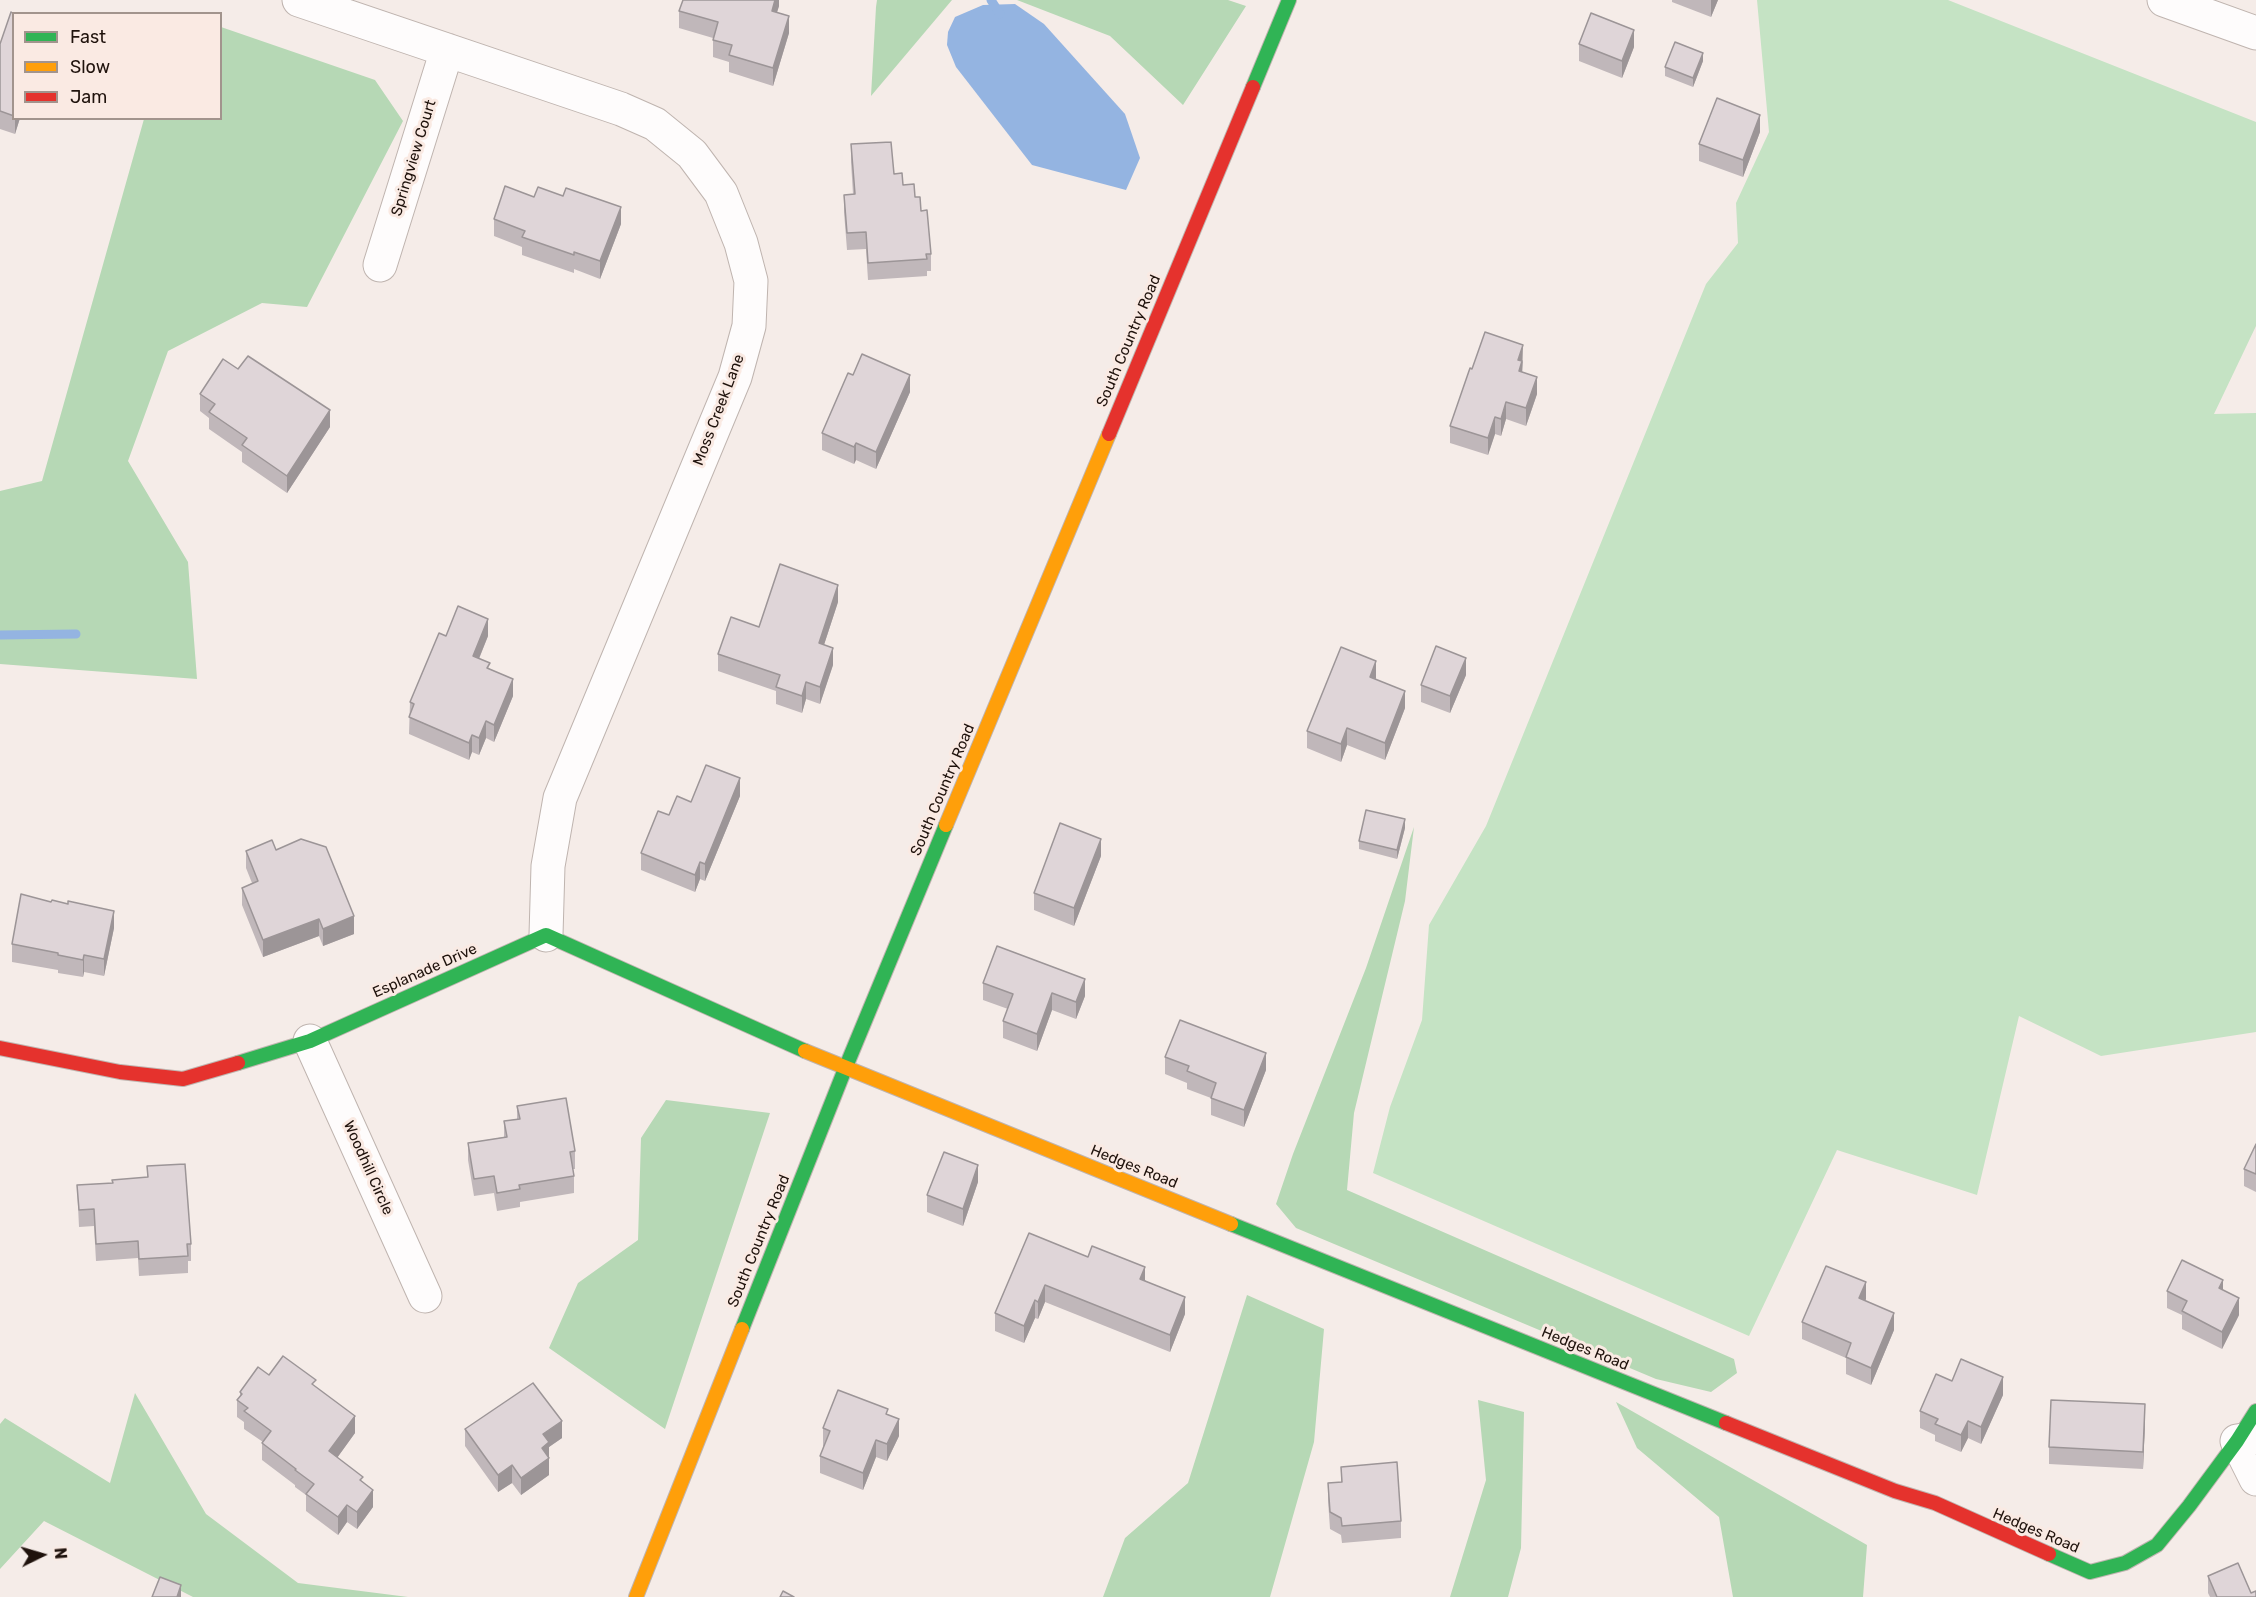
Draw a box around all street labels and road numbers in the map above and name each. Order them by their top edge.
street label: Springview Court [388,98,440,218]
street label: South Country Road [1093,272,1165,410]
street label: Moss Creek Lane [690,352,748,468]
street label: South Country Road [907,721,979,859]
street label: Esplanade Drive [370,940,480,1002]
street label: Woodhill Circle [339,1118,397,1218]
street label: Hedges Road [1088,1141,1180,1193]
street label: South Country Road [724,1172,794,1310]
street label: Hedges Road [1539,1323,1631,1375]
street label: Hedges Road [1990,1505,2082,1557]

